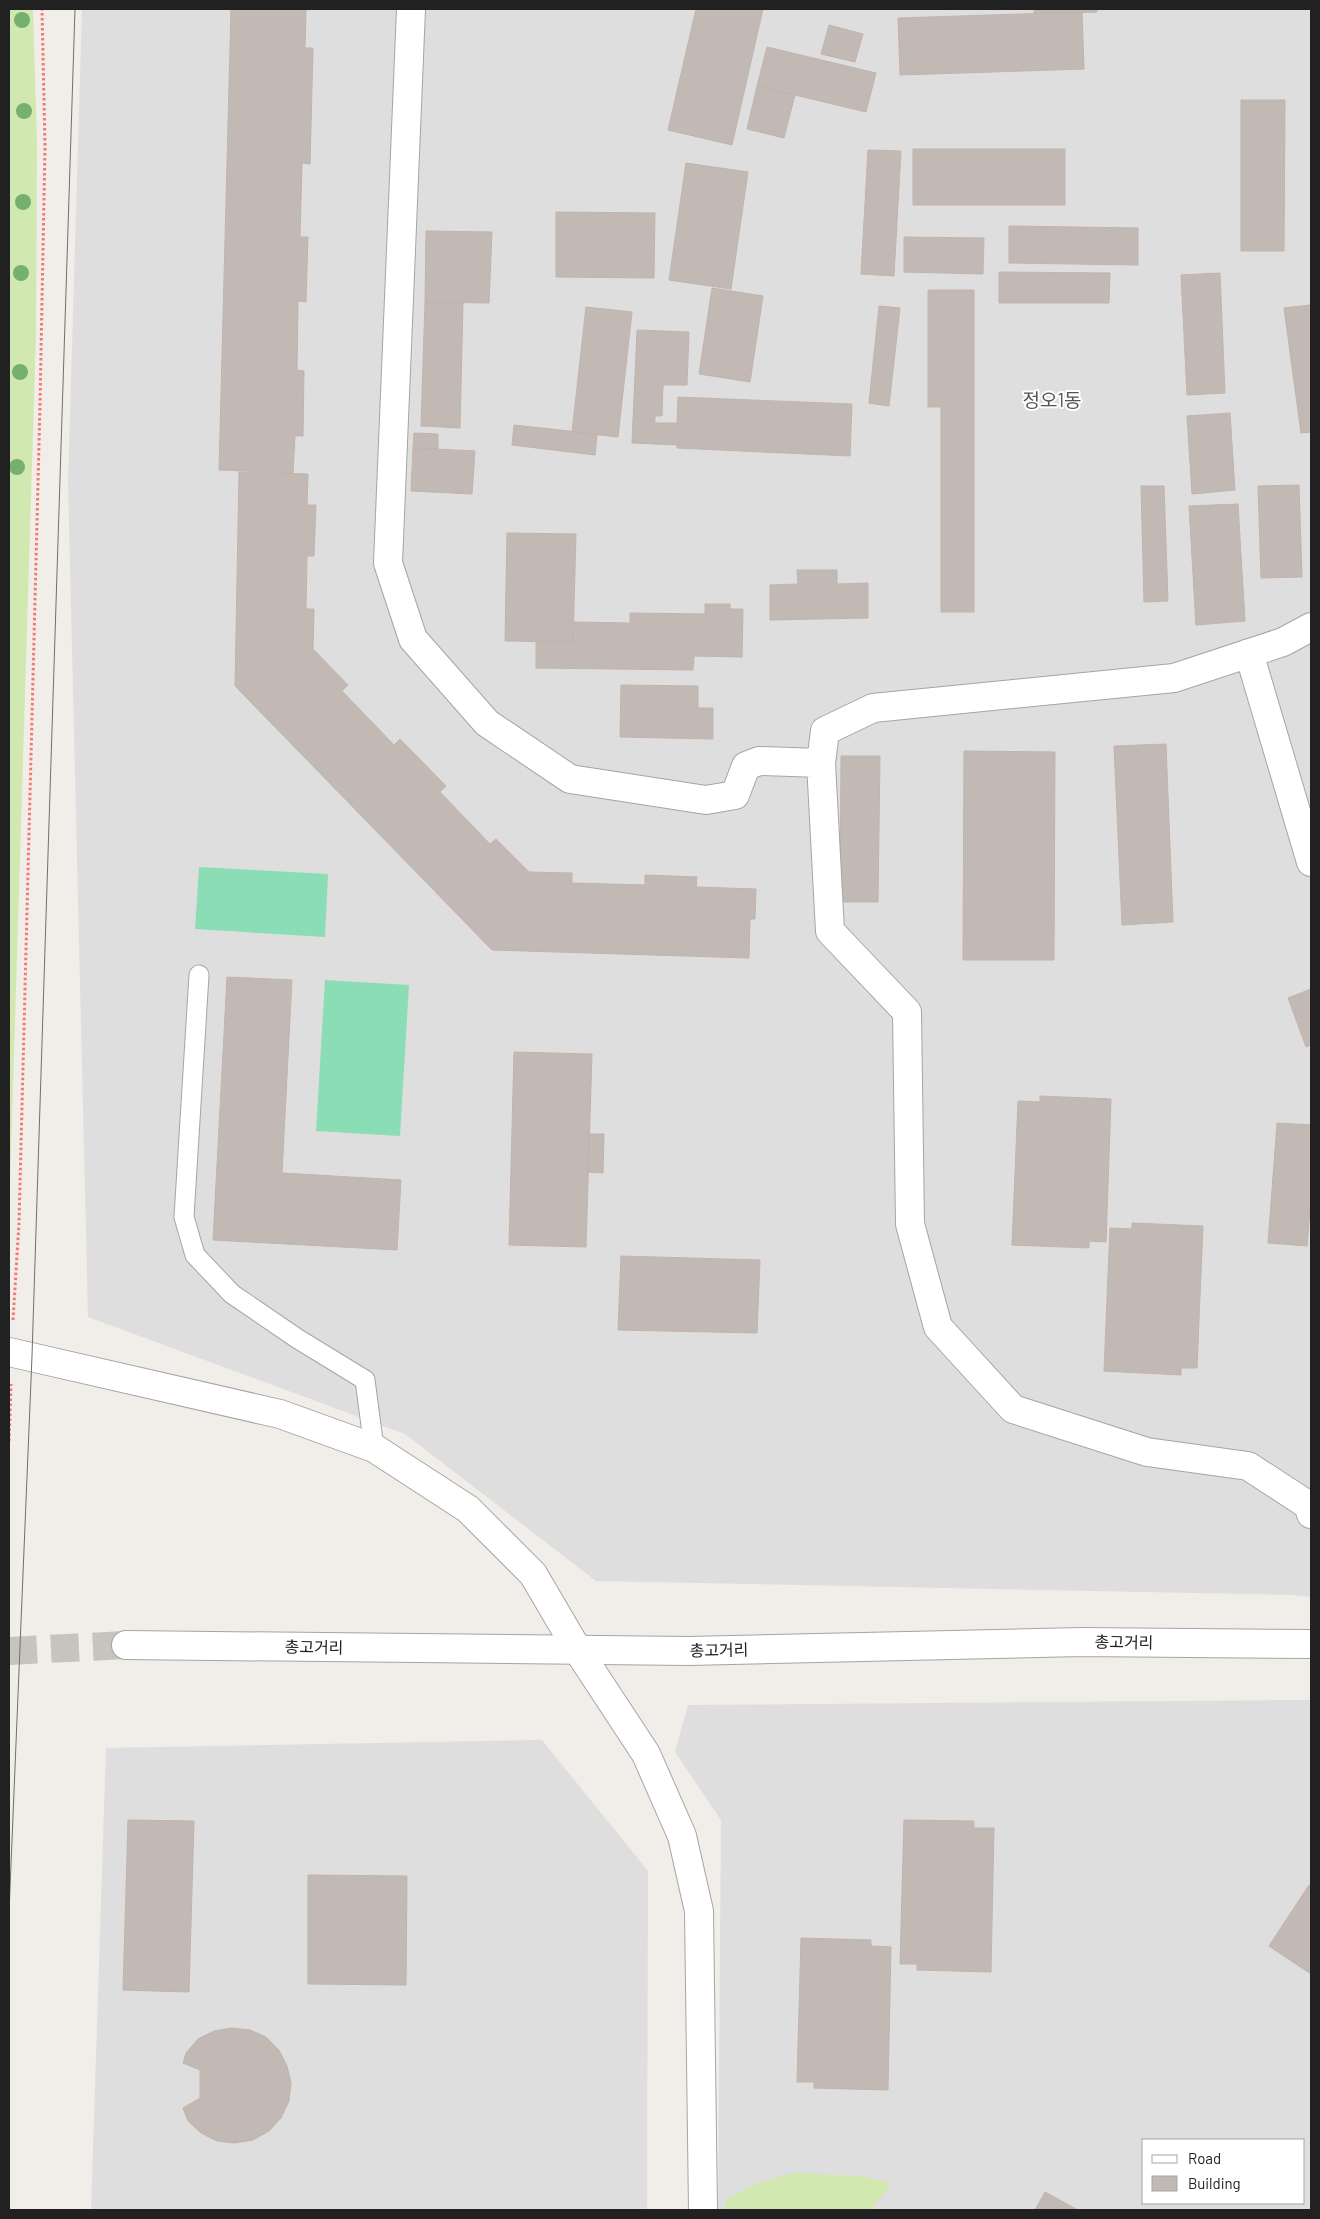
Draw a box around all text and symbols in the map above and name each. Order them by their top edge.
district label: 정오1동 [1022,388,1082,411]
street label: 총고거리 [1094,1631,1154,1652]
street label: 총고거리 [284,1636,344,1657]
street label: 총고거리 [689,1639,749,1660]
legend [1142,2139,1305,2204]
text: Road [1188,2149,1221,2167]
text: Building [1188,2174,1241,2192]

